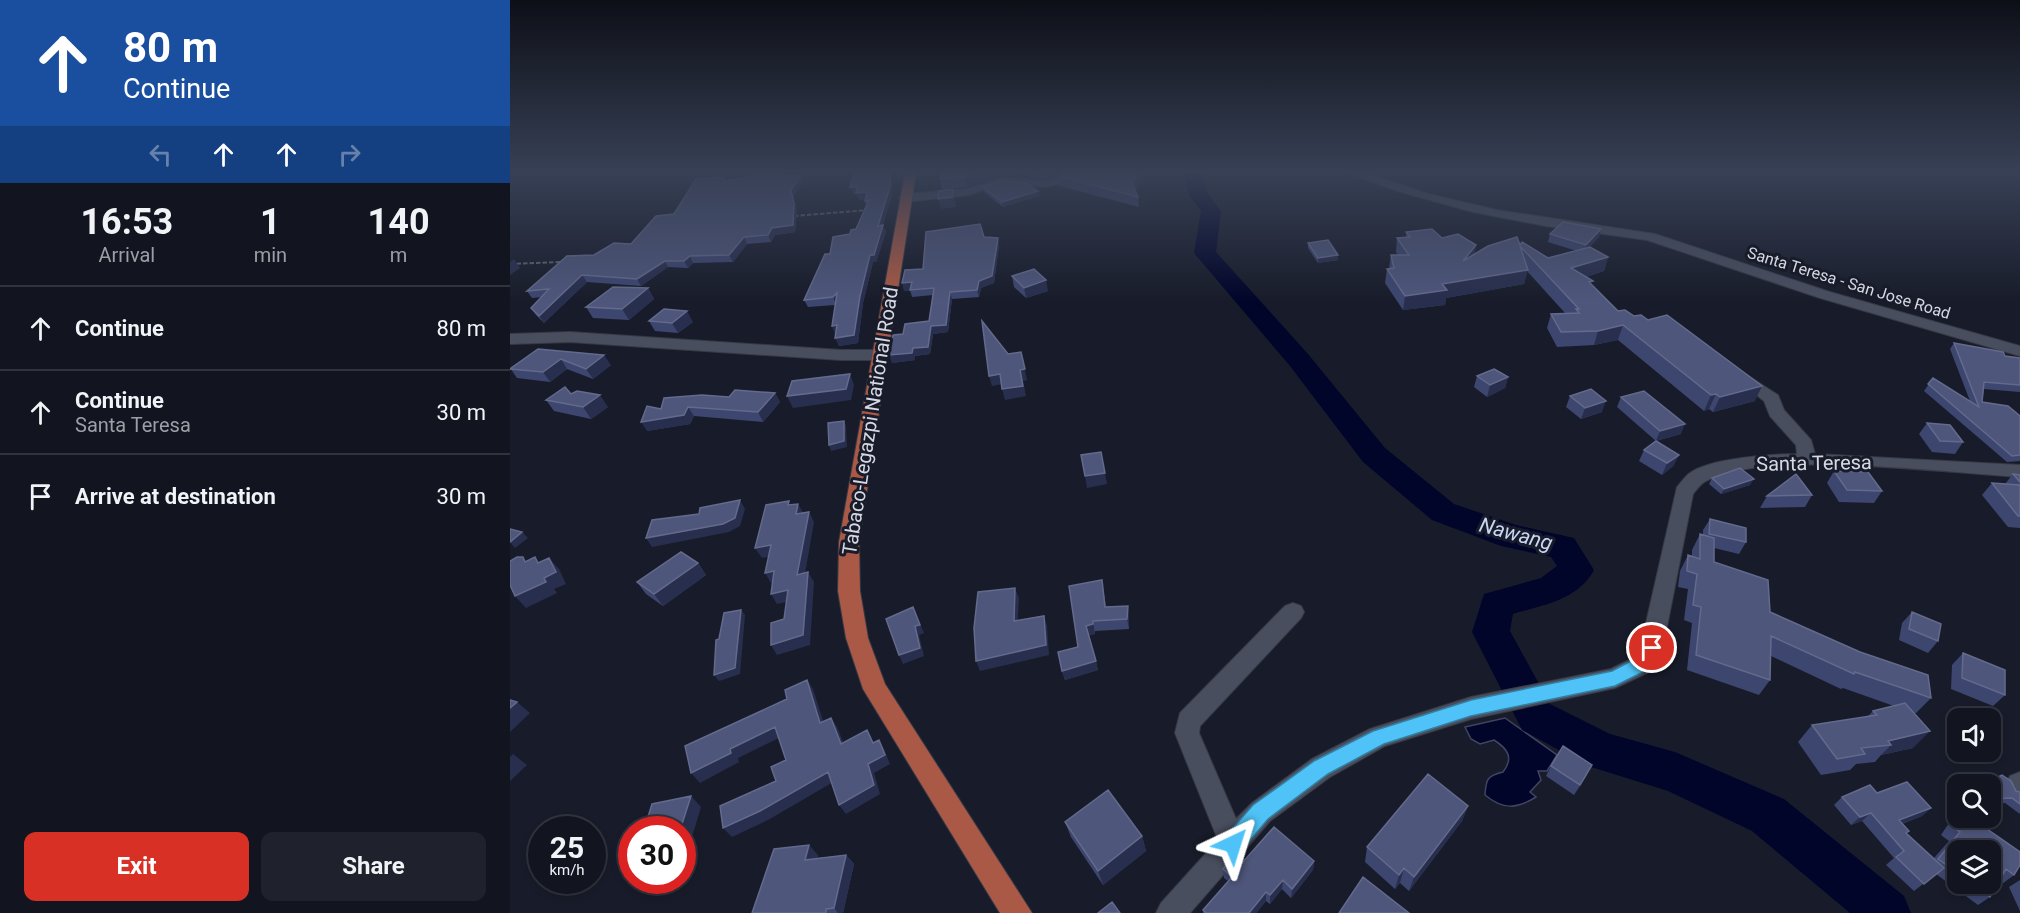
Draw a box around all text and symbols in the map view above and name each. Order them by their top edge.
text: 80 m [123,23,218,72]
icon: ahead [24,24,102,102]
text: Continue [123,73,230,105]
icon: left [144,138,177,171]
icon: ahead [207,138,240,171]
icon: ahead [270,138,303,171]
icon: right [333,138,366,171]
text: 16:53 [80,201,173,243]
text: 1 [260,201,281,243]
text: 140 [368,201,430,243]
text: Arrival [98,243,155,267]
text: min [254,243,287,267]
text: m [390,243,407,267]
street label: Santa Teresa - San Jose Road [1745,243,1953,323]
street label: Tabaco-Legazpi National Road [837,285,903,557]
icon: ahead [24,312,57,345]
text: Continue [75,316,164,341]
text: 80 m [437,316,486,341]
text: Continue [75,388,164,413]
icon: ahead [24,396,57,429]
text: 30 m [437,400,486,425]
text: Santa Teresa [75,413,191,437]
street label: Santa Teresa [1756,450,1872,476]
icon: arrive [24,480,57,513]
text: Arrive at destination [75,484,276,509]
text: 30 m [437,484,486,509]
water label: Nawang [1477,513,1555,555]
pin [1626,622,1677,673]
icon: arrive [1635,631,1668,664]
map controls [1947,708,2001,894]
button: sound [1947,708,2001,762]
button: search [1947,774,2001,828]
position arrow [1201,812,1265,876]
speed limit sign: 30 [618,816,696,894]
text: 25 [550,830,584,865]
button: Exit [24,832,249,901]
button: Share [261,832,486,901]
button: layers [1947,840,2001,894]
text: km/h [549,861,585,879]

